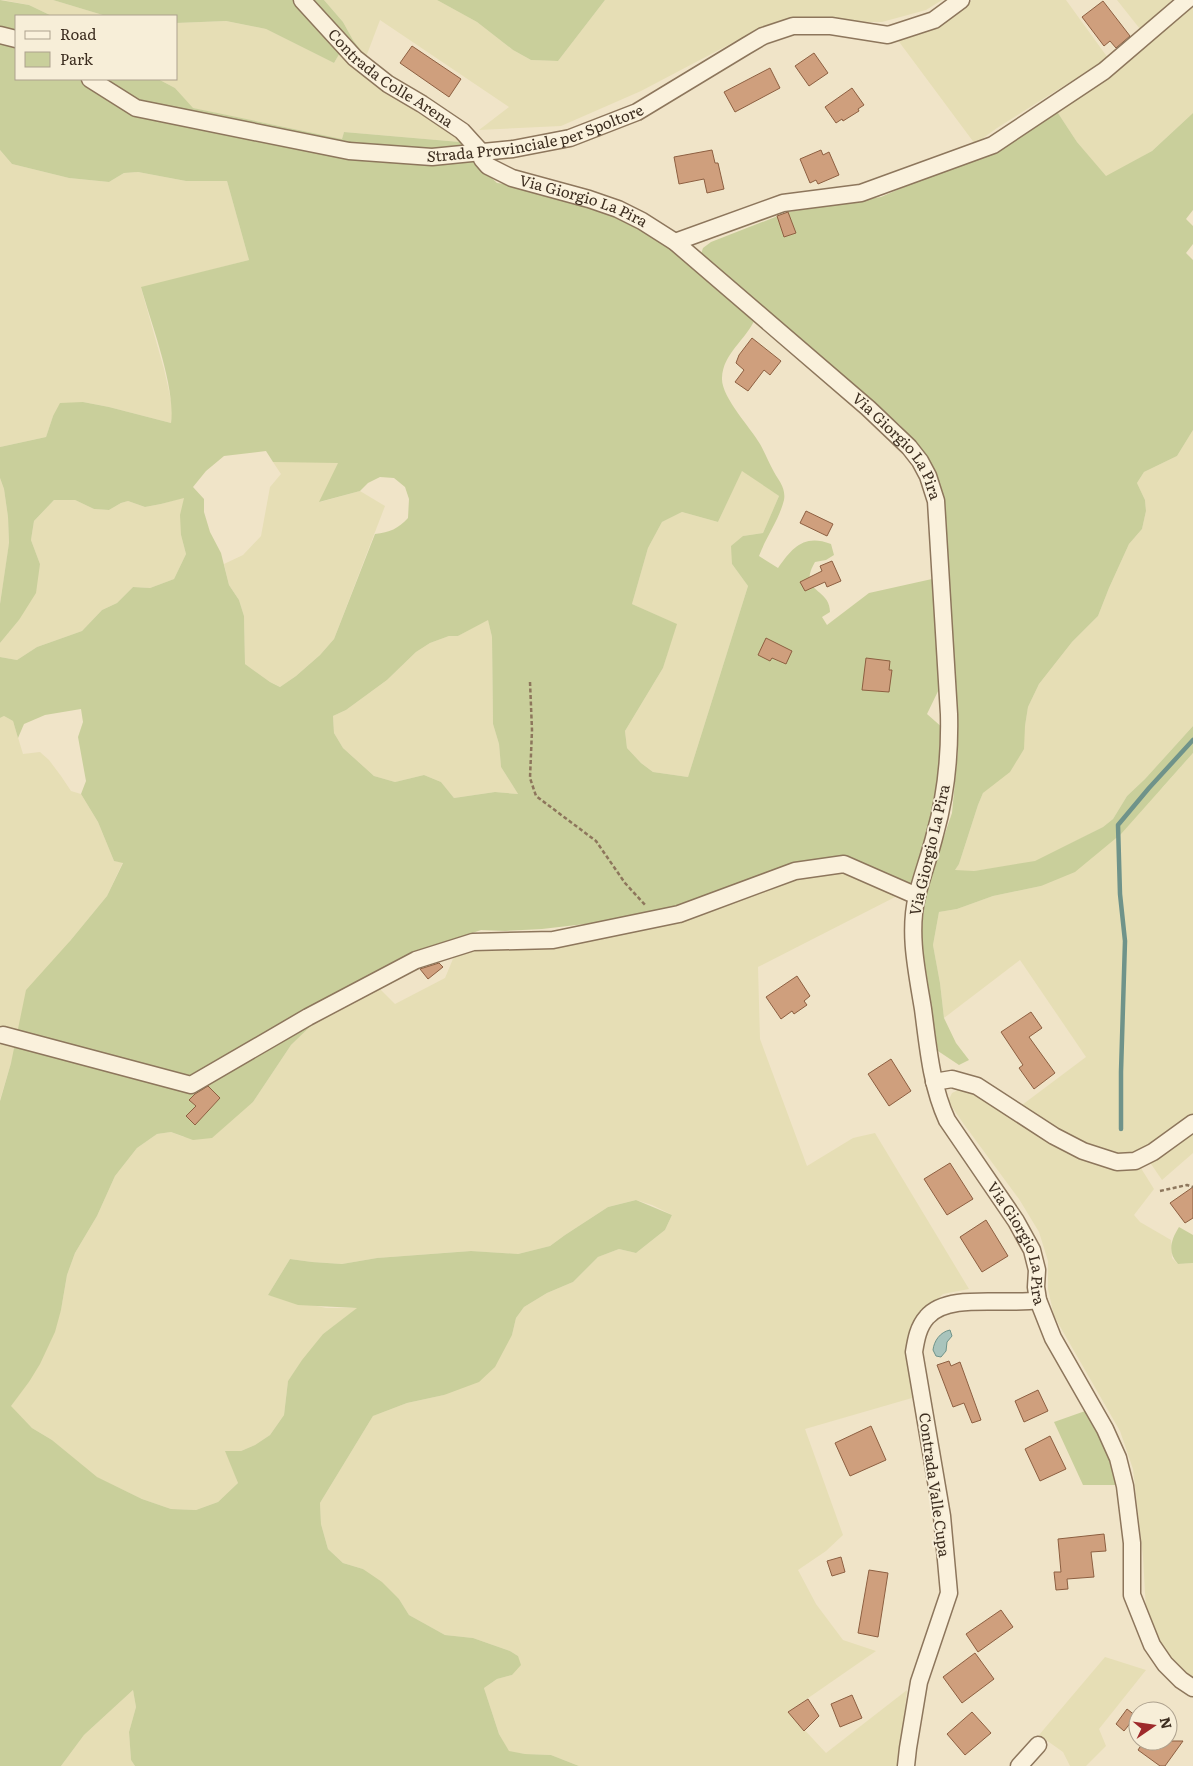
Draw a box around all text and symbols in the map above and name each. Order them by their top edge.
legend [15,15,178,80]
text: Road [60,22,96,45]
street label: Contrada Colle Arena [323,23,459,133]
text: Park [60,47,94,70]
street label: Strada Provinciale per Spoltore [426,98,648,167]
street label: Via Giorgio La Pira [517,168,654,232]
street label: Via Giorgio La Pira [848,386,948,503]
street label: Via Giorgio La Pira [902,781,955,918]
street label: Via Giorgio La Pira [982,1176,1052,1309]
street label: Contrada Valle Cupa [914,1411,957,1559]
north arrow [1128,1701,1178,1751]
text: N [1156,1715,1178,1731]

